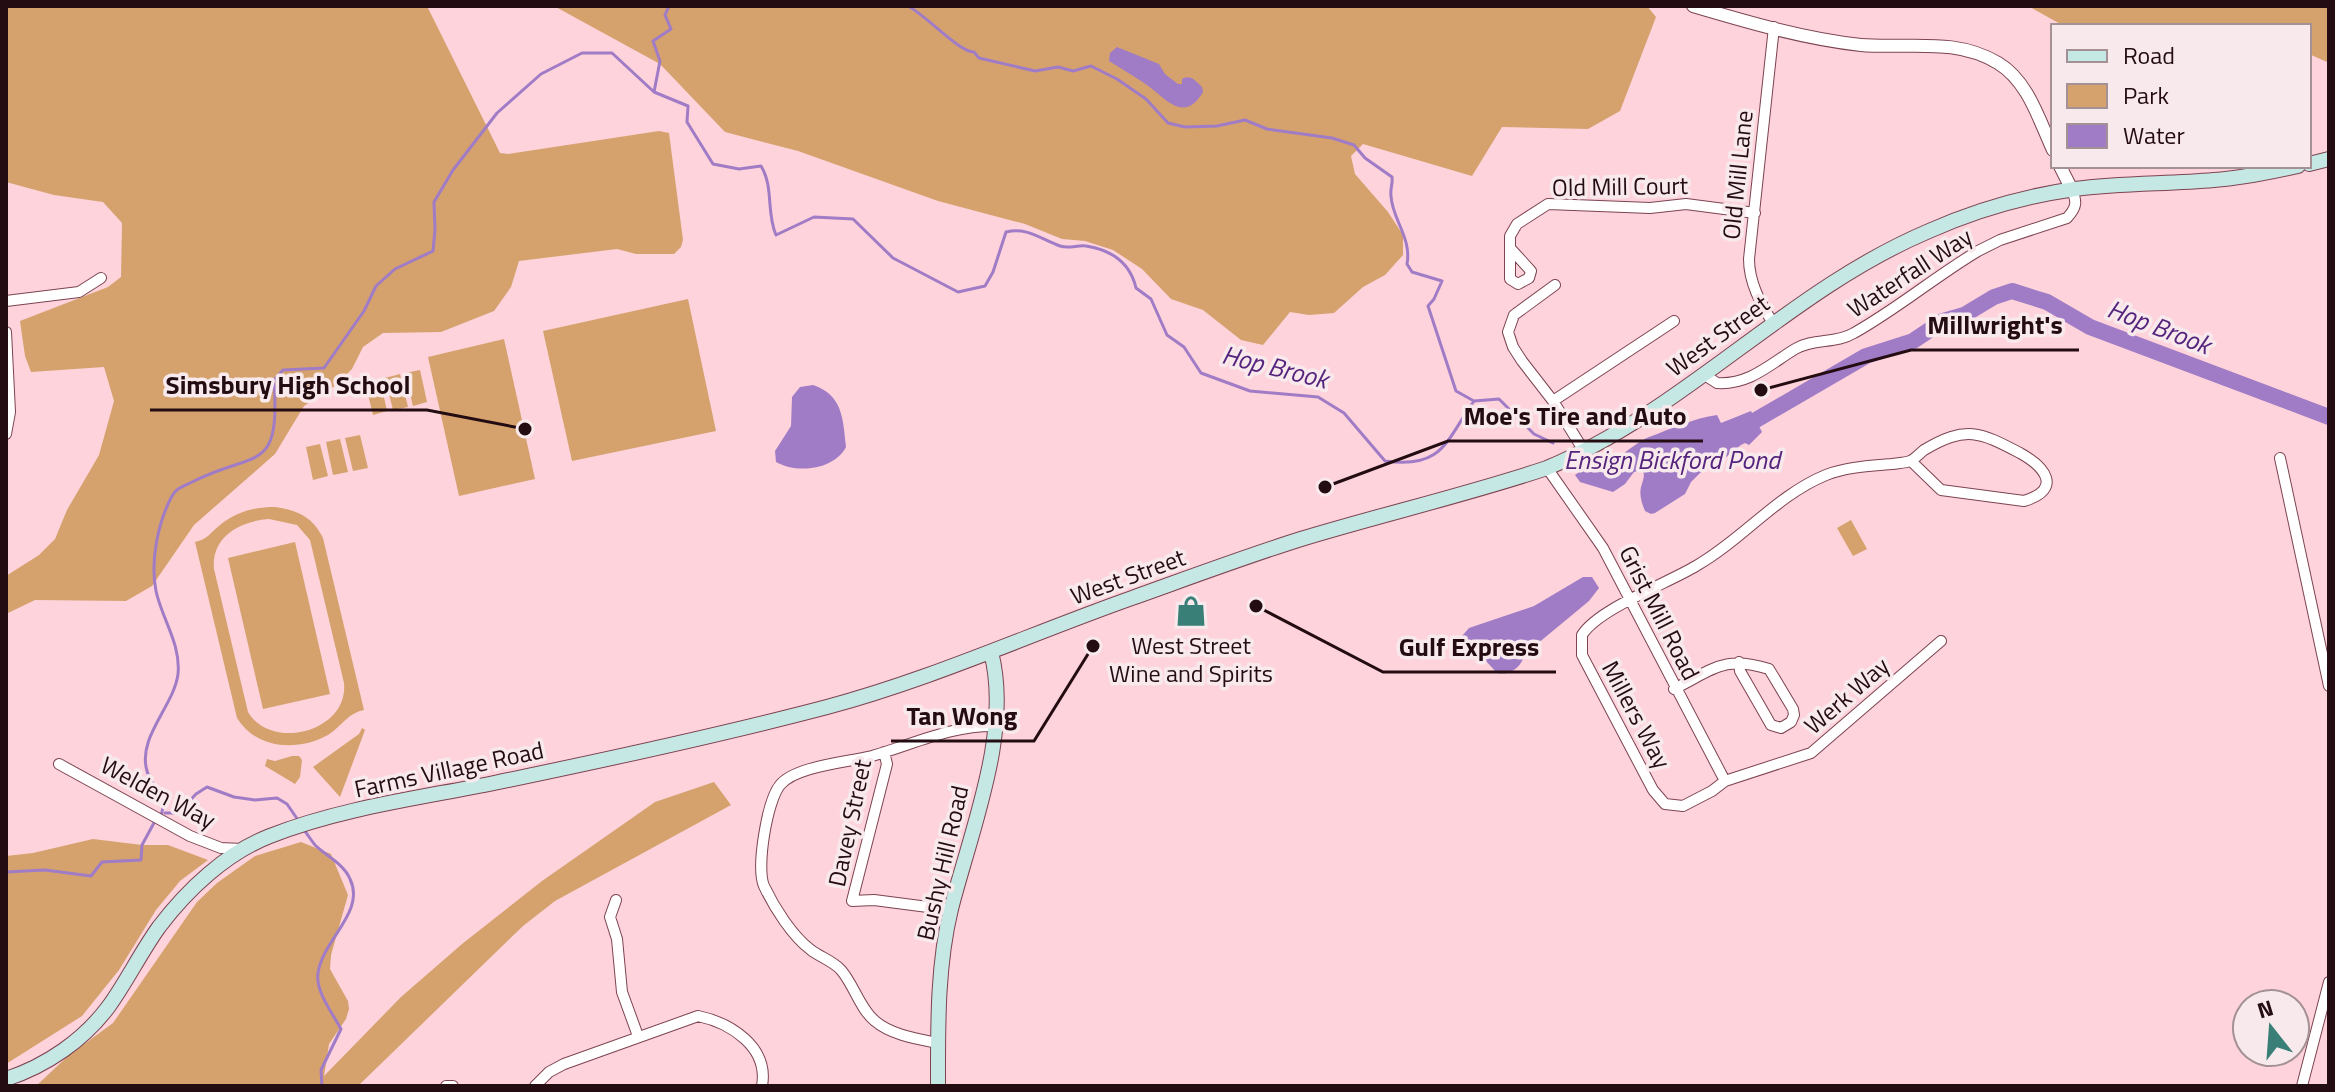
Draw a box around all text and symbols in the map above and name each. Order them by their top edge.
legend [2051,24,2311,168]
text: Road [2123,37,2175,73]
text: Park [2123,77,2169,113]
street label: Old Mill Lane [1712,109,1762,241]
text: Water [2123,117,2185,153]
street label: Old Mill Court [1552,167,1689,205]
street label: Waterfall Way [1840,218,1979,326]
street label: West Street [1658,285,1777,385]
water label: Hop Brook [2102,289,2220,365]
callout: Millwright's [1911,300,2079,350]
text: Millwright's [1927,305,2063,344]
water label: Hop Brook [1218,335,1335,399]
callout: Simsbury High School [150,360,427,410]
text: Simsbury High School [166,365,410,404]
callout: Moe's Tire and Auto [1448,391,1703,441]
text: Moe's Tire and Auto [1463,396,1687,435]
water label: Ensign Bickford Pond [1564,440,1783,479]
street label: West Street [1065,538,1191,613]
street label: Grist Mill Road [1610,539,1709,686]
shop icon: West Street Wine and Spirits [1174,594,1208,628]
callout: Gulf Express [1383,622,1556,672]
place label: West Street Wine and Spirits [1109,627,1273,691]
text: Gulf Express [1399,627,1539,666]
street label: Werk Way [1796,648,1897,742]
street label: Millers Way [1593,654,1681,775]
callout: Tan Wong [891,691,1034,741]
text: Tan Wong [907,696,1018,735]
street label: Farms Village Road [351,731,547,807]
street label: Welden Way [94,747,223,838]
street label: Davey Street [818,755,880,890]
street label: Bushy Hill Road [907,782,977,944]
north arrow [2231,988,2311,1068]
text: N [2253,990,2277,1027]

